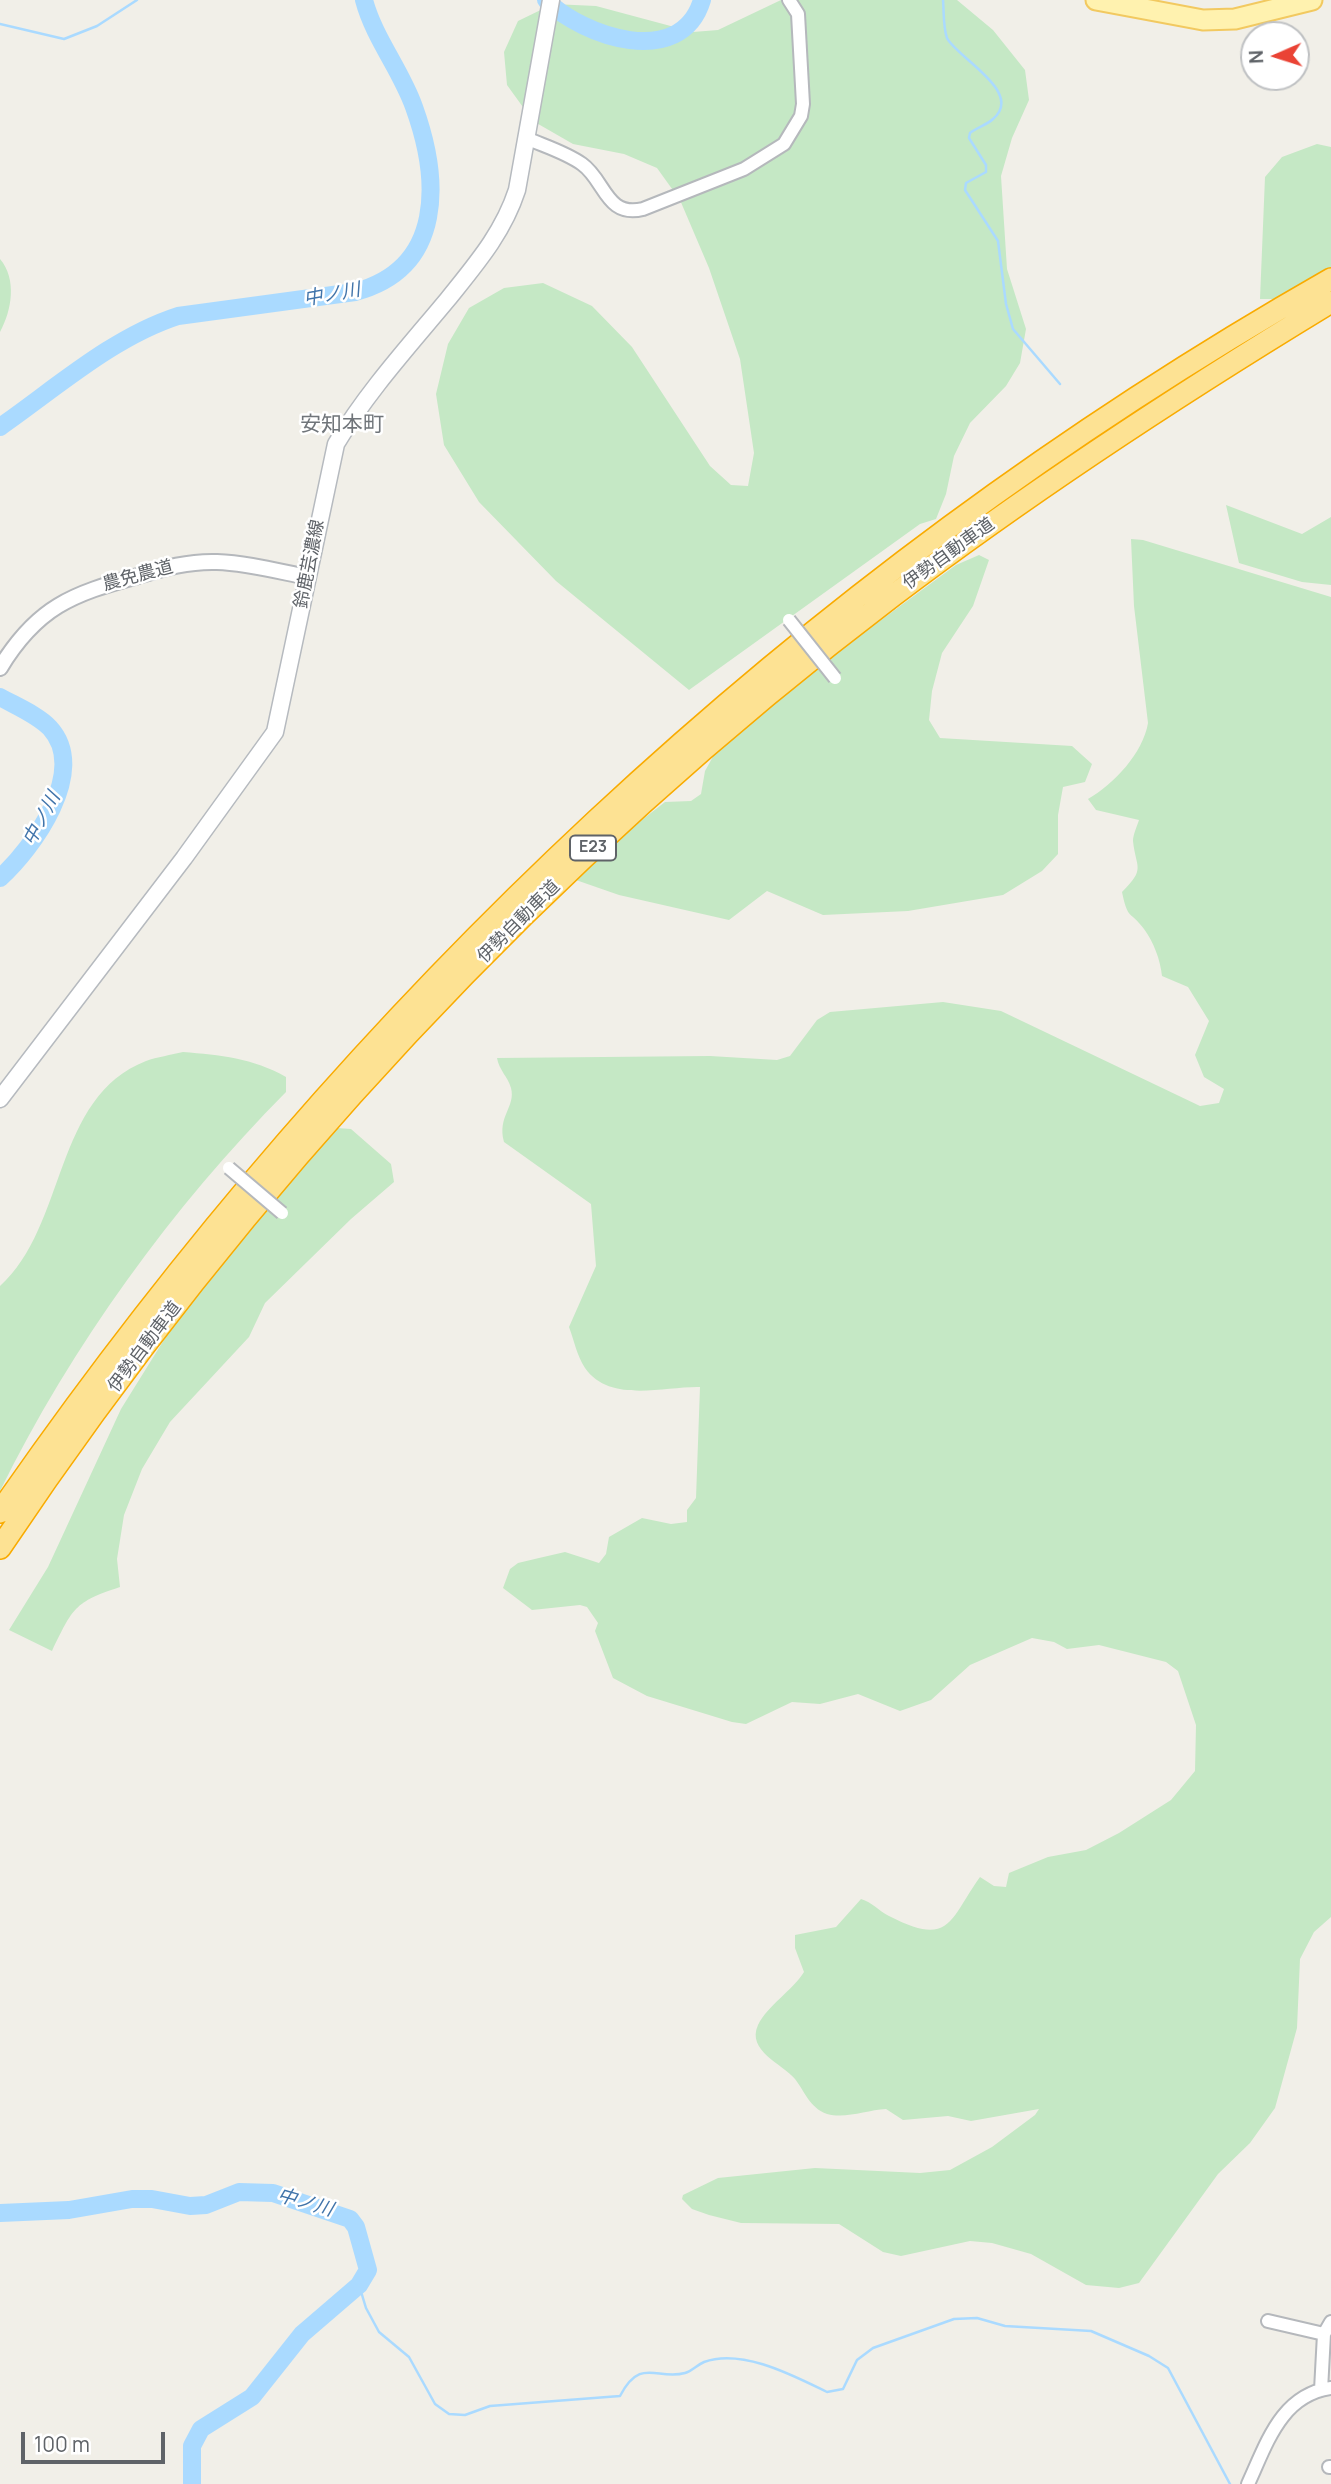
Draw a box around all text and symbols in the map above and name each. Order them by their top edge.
north arrow [1240,21,1310,91]
text: N [1243,49,1269,64]
water label: 中ノ川 [302,279,362,311]
district label: 安知本町 [300,412,384,438]
street label: 伊勢自動車道 [899,514,999,594]
street label: 鈴鹿芸濃線 [291,518,329,610]
street label: 農免農道 [100,556,176,596]
water label: 中ノ川 [19,788,65,850]
road number: E23 [570,835,616,860]
street label: 伊勢自動車道 [473,876,565,968]
street label: 伊勢自動車道 [104,1297,186,1397]
water label: 中ノ川 [274,2184,336,2222]
scale bar [24,2418,168,2462]
text: 100 m [34,2430,90,2458]

